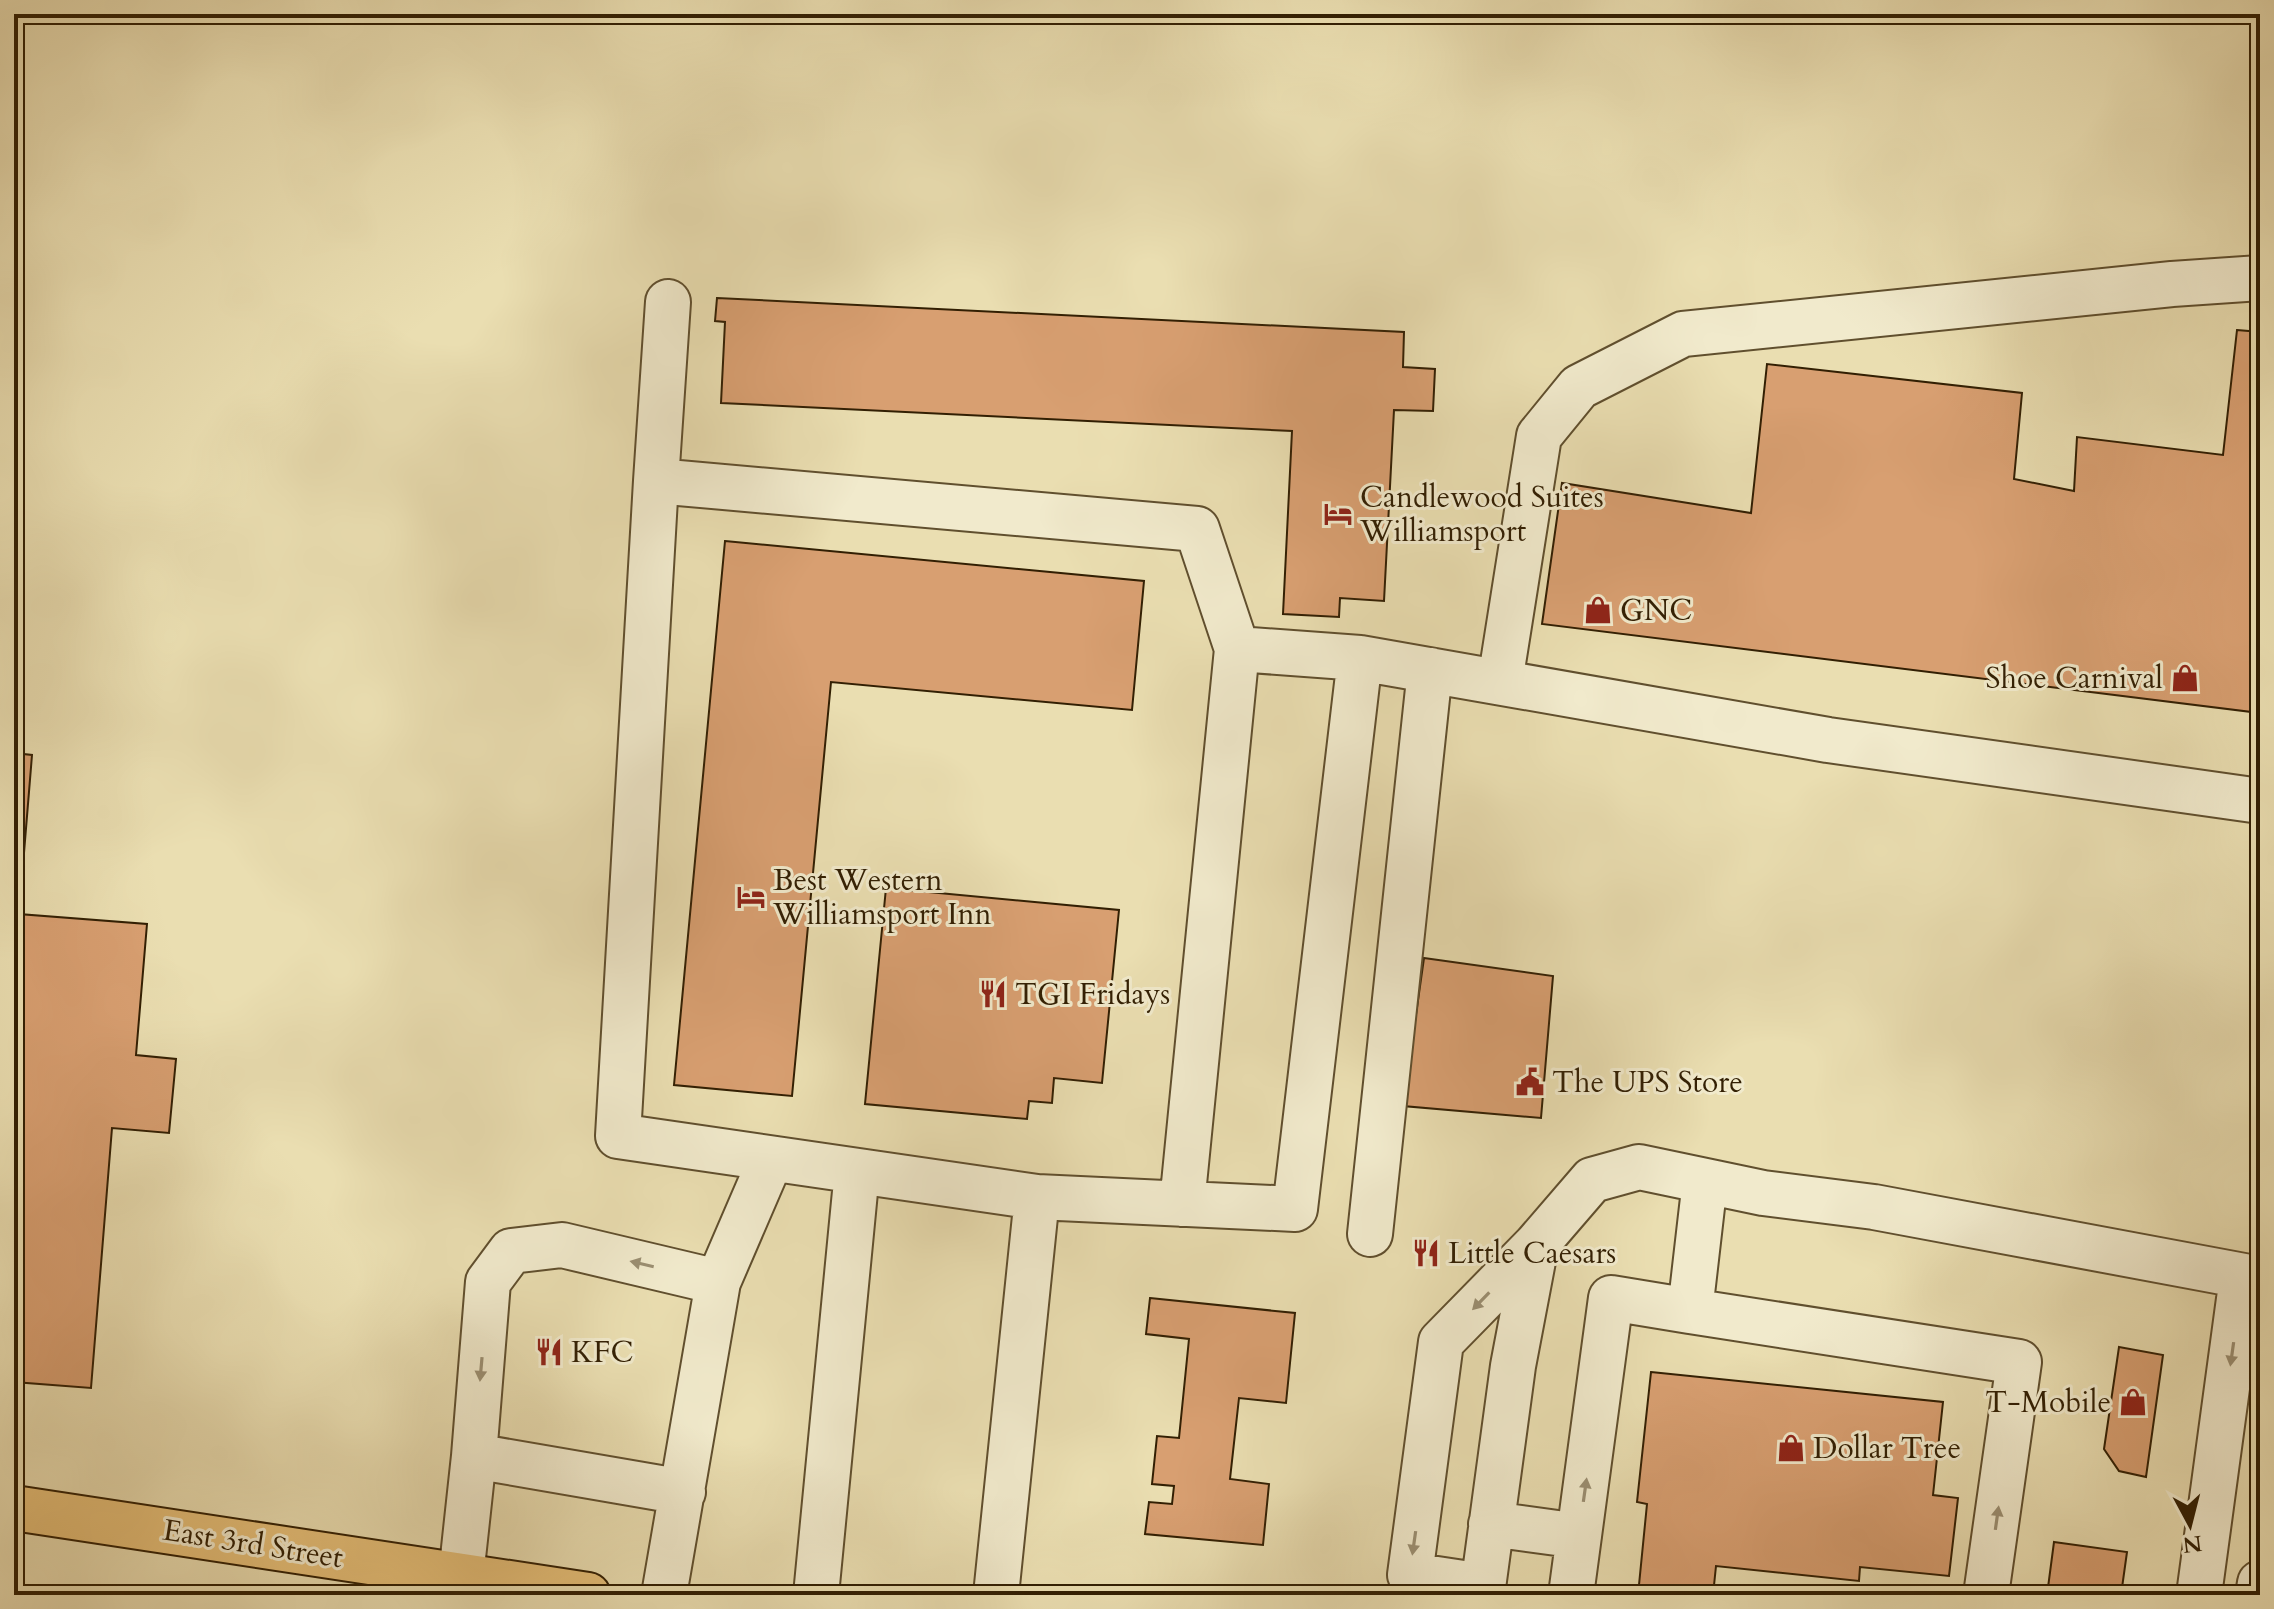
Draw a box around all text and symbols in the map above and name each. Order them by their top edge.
place label: Candlewood Suites Williamsport [1359,477,1604,552]
hotel icon: Candlewood Suites Williamsport [1323,499,1353,529]
place label: GNC [1620,590,1692,631]
shop icon: GNC [1583,595,1613,625]
place label: Shoe Carnival [1986,658,2163,699]
shop icon: Shoe Carnival [2170,663,2200,693]
place label: Best Western Williamsport Inn [772,860,992,935]
hotel icon: Best Western Williamsport Inn [736,882,766,912]
place label: TGI Fridays [1015,974,1170,1015]
restaurant icon: TGI Fridays [978,979,1008,1009]
place label: The UPS Store [1552,1062,1743,1103]
public building icon: The UPS Store [1515,1067,1545,1097]
place label: Little Caesars [1448,1233,1616,1274]
restaurant icon: Little Caesars [1411,1238,1441,1268]
one-way arrow [630,1257,655,1270]
one-way arrow [1473,1291,1491,1310]
place label: KFC [571,1332,633,1373]
restaurant icon: KFC [534,1337,564,1367]
one-way arrow [2225,1342,2238,1367]
one-way arrow [474,1357,487,1382]
place label: T-Mobile [1985,1382,2111,1423]
shop icon: T-Mobile [2118,1387,2148,1417]
place label: Dollar Tree [1813,1428,1961,1469]
shop icon: Dollar Tree [1776,1433,1806,1463]
one-way arrow [1579,1477,1592,1502]
north arrow [2150,1485,2230,1565]
one-way arrow [1991,1505,2004,1530]
street label: East 3rd Street [160,1510,346,1579]
text: N [2181,1528,2204,1560]
one-way arrow [1407,1530,1420,1555]

